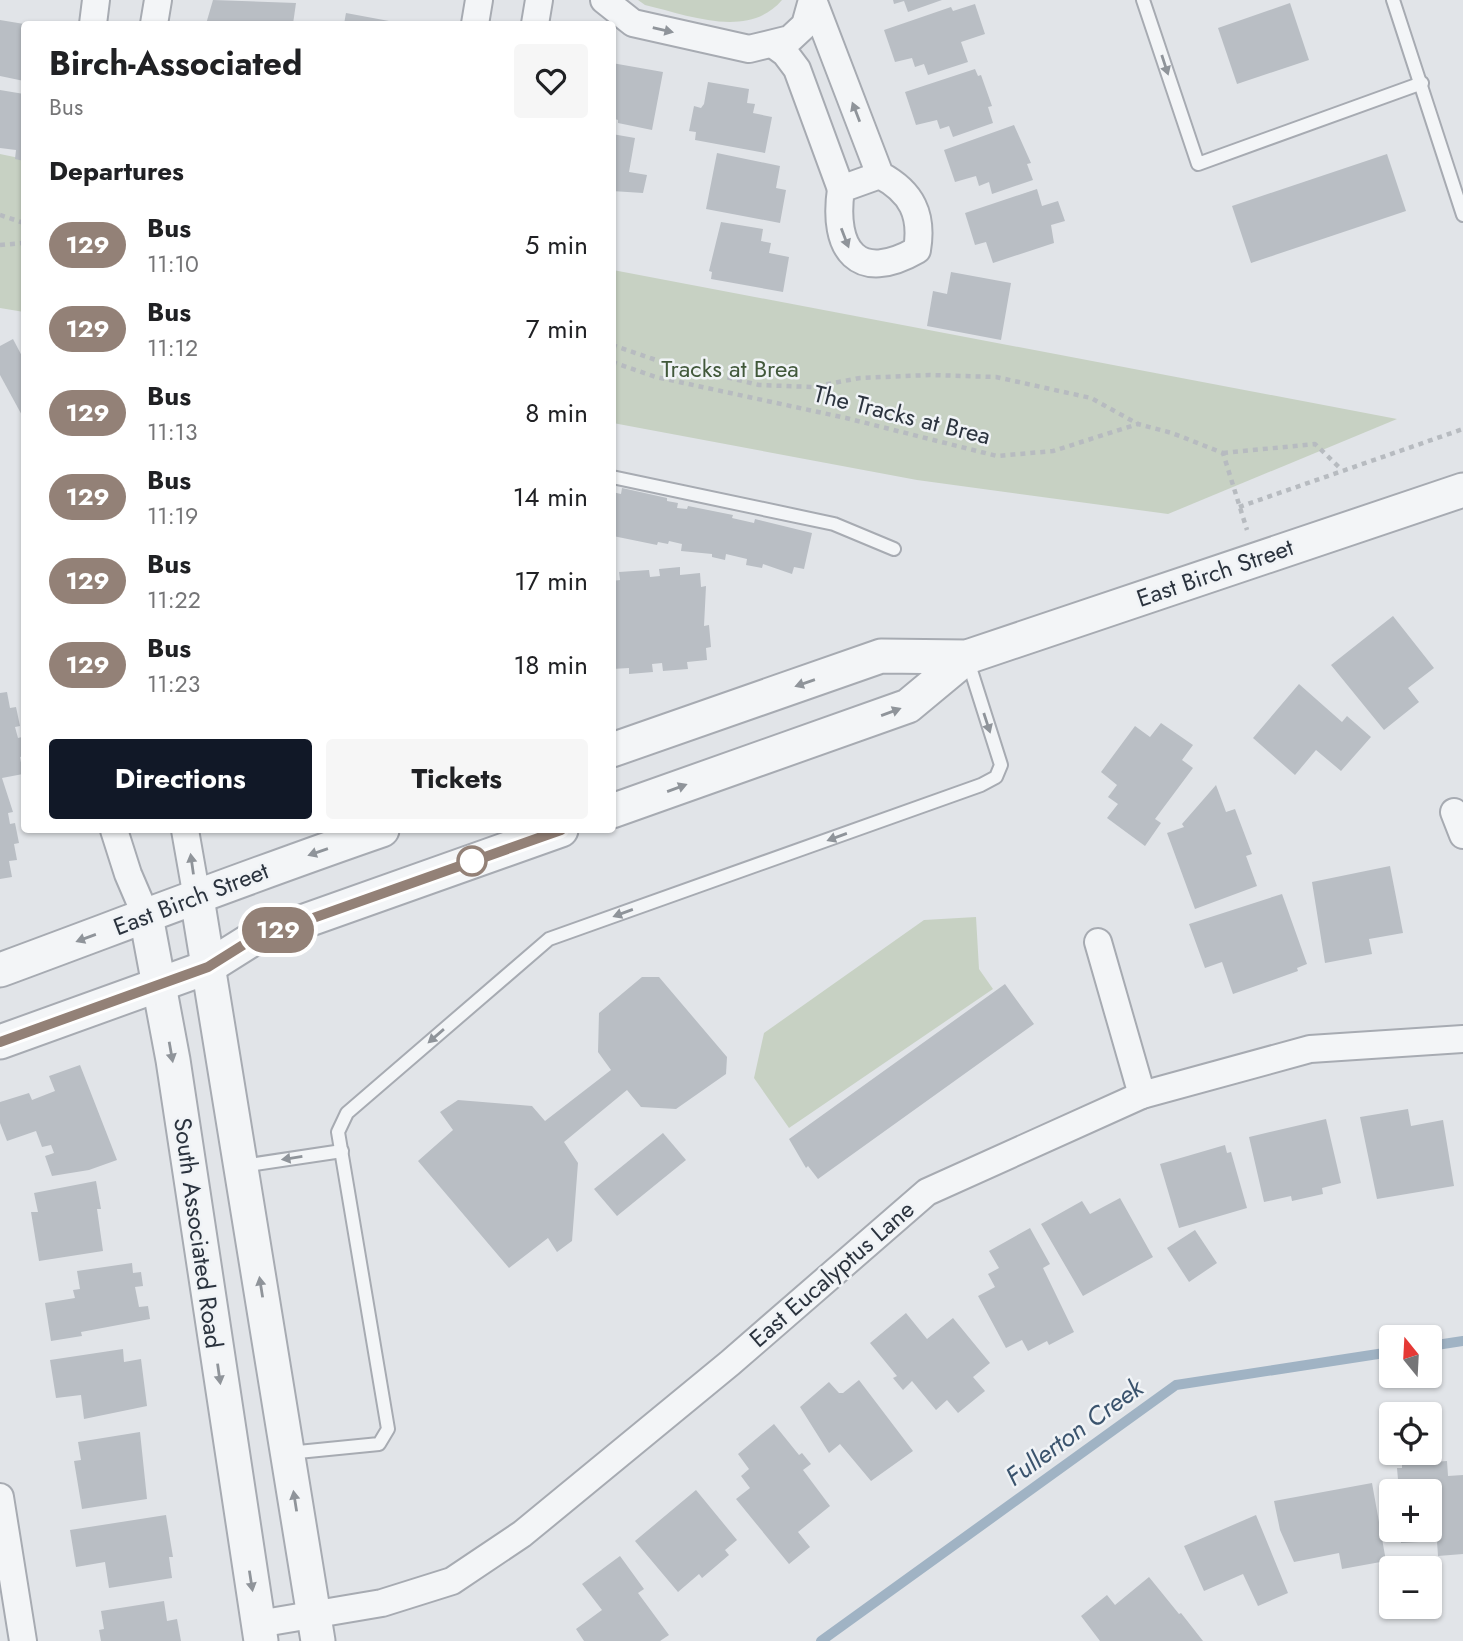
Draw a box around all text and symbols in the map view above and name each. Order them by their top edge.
one-way arrow [652,25,674,36]
text: Birch-Associated [49,40,302,87]
button: heart [514,44,588,118]
one-way arrow [1160,54,1171,75]
text: Bus [49,90,83,124]
one-way arrow [850,101,861,122]
text: Departures [49,152,184,190]
text: Bus [147,209,191,247]
text: 5 min [525,226,588,264]
text: 129 [65,227,110,262]
one-way arrow [840,228,851,249]
text: 11:10 [147,247,199,281]
text: Bus [147,293,191,331]
text: 7 min [526,310,588,348]
text: 129 [65,311,110,346]
text: 11:12 [147,331,198,365]
park label: Tracks at Brea [661,351,799,386]
street label: The Tracks at Brea [810,376,994,453]
text: Bus [147,377,191,415]
text: 8 min [525,394,588,432]
text: 129 [65,395,110,430]
text: 11:13 [147,415,198,449]
text: Bus [147,461,191,499]
text: 14 min [513,478,588,516]
text: 129 [65,479,110,514]
text: 11:19 [147,499,198,533]
street label: East Birch Street [1132,529,1298,616]
text: Bus [147,545,191,583]
text: 17 min [514,562,588,600]
text: 129 [65,563,110,598]
text: 11:22 [147,583,201,617]
text: Bus [147,629,191,667]
text: 18 min [514,646,588,684]
text: 129 [65,647,110,682]
text: 11:23 [147,667,200,701]
one-way arrow [795,678,816,689]
one-way arrow [881,706,902,717]
one-way arrow [982,712,993,733]
button: Directions [49,739,312,819]
button: Tickets [326,739,588,819]
one-way arrow [666,782,687,793]
one-way arrow [826,832,847,843]
unlabelled marker [457,846,487,876]
one-way arrow [307,847,328,858]
one-way arrow [186,852,197,874]
street label: East Birch Street [108,853,274,944]
line badge: 129 [238,907,318,953]
one-way arrow [612,908,633,919]
text: 129 [256,912,300,947]
one-way arrow [76,933,97,944]
one-way arrow [427,1028,444,1043]
one-way arrow [166,1041,177,1063]
street label: South Associated Road [165,1115,232,1351]
one-way arrow [280,1153,302,1164]
street label: East Eucalyptus Lane [742,1192,922,1355]
one-way arrow [255,1276,266,1298]
north arrow [1379,1325,1442,1388]
map controls [1379,1325,1442,1619]
one-way arrow [214,1363,225,1385]
water label: Fullerton Creek [997,1368,1152,1495]
button: locate [1379,1402,1442,1465]
button: + [1379,1479,1442,1542]
one-way arrow [289,1490,300,1512]
button: − [1379,1556,1442,1619]
one-way arrow [246,1570,257,1592]

